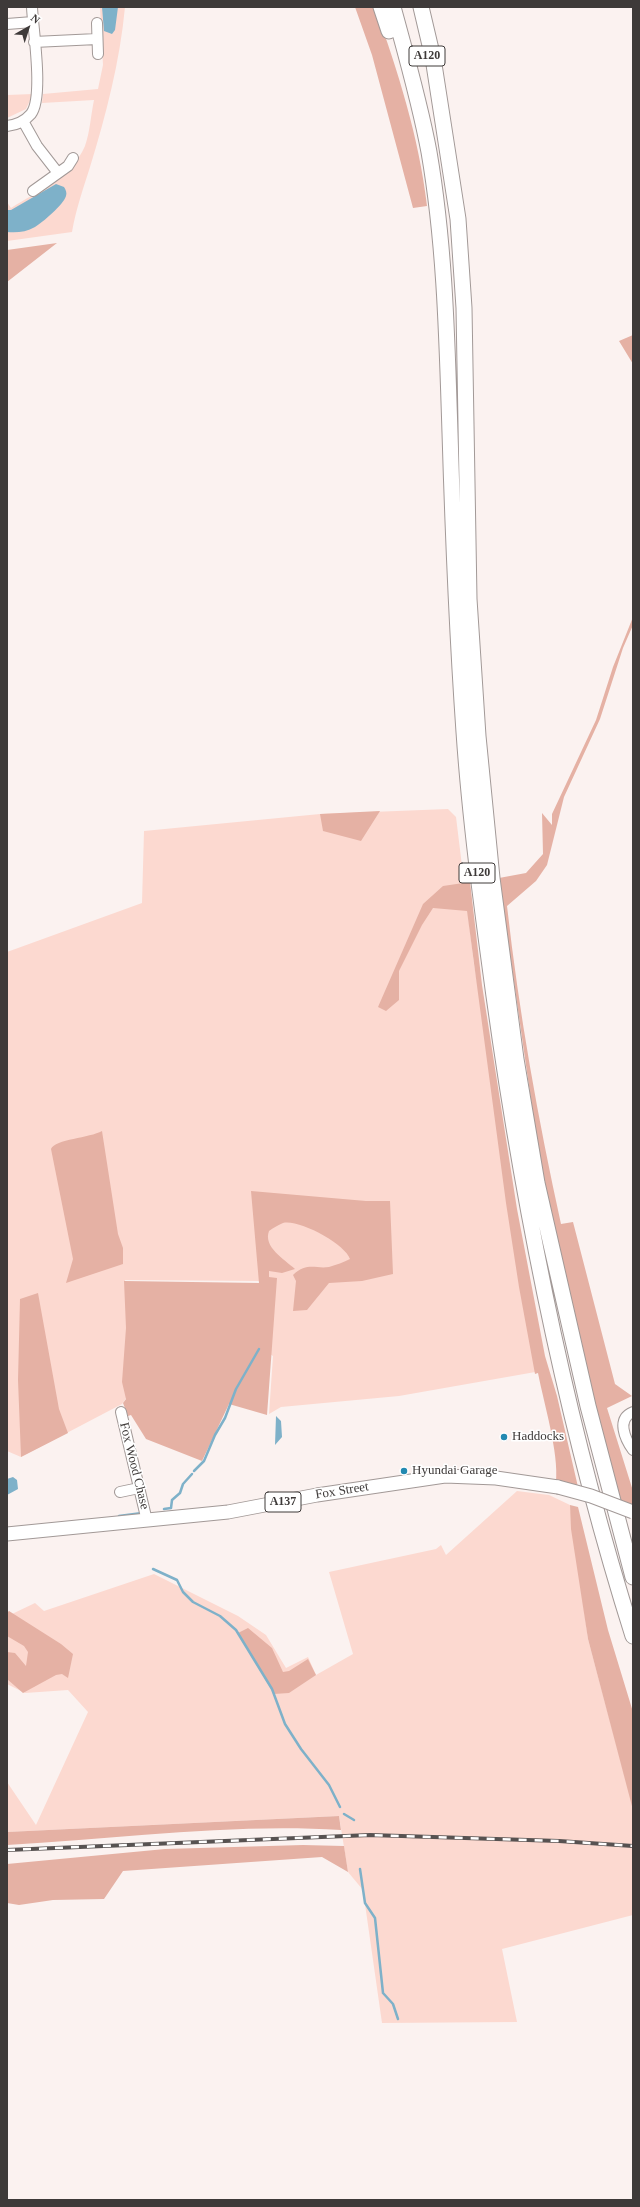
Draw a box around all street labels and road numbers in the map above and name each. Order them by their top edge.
road number: A120 [409,46,445,66]
road number: A120 [459,863,495,883]
street label: Fox Wood Chase [116,1421,152,1511]
street label: Fox Street [314,1479,370,1503]
road number: A137 [265,1492,301,1512]

